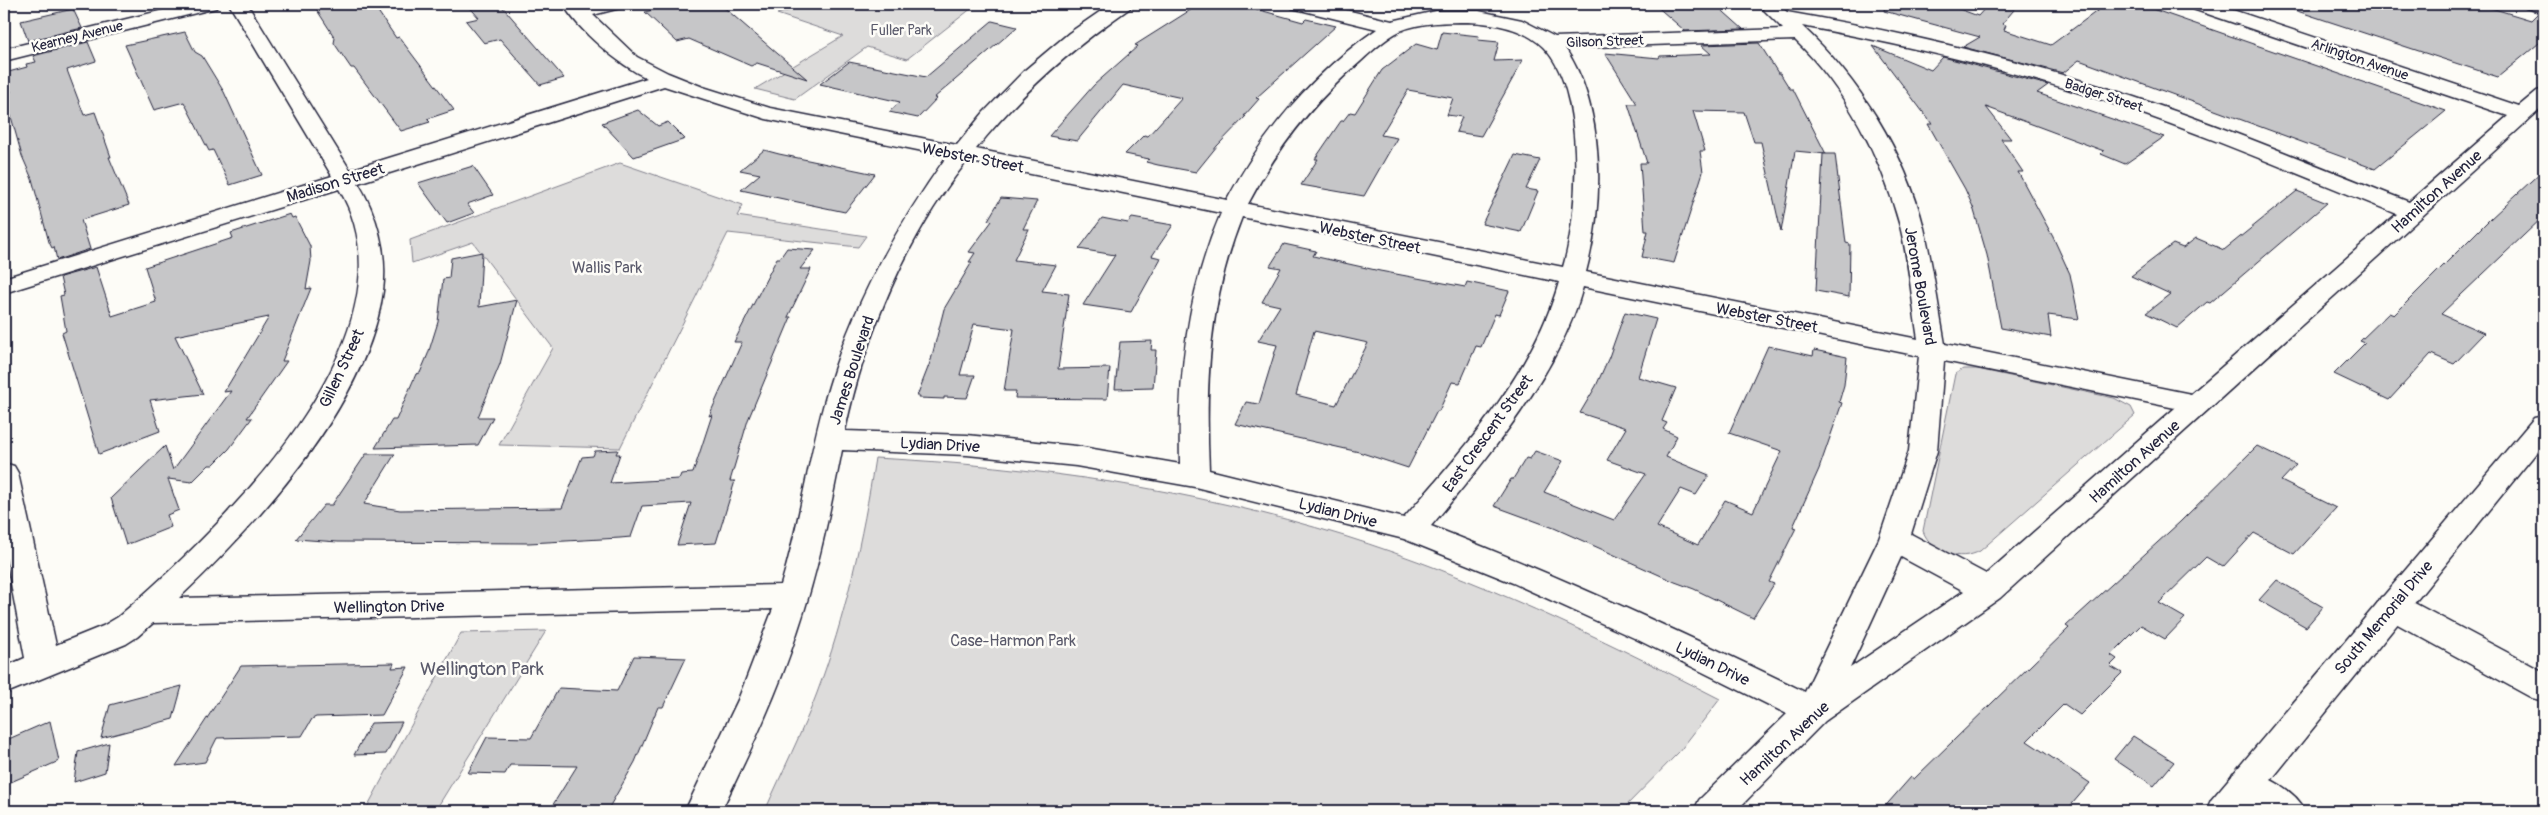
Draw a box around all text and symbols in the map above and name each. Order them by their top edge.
street label: Kearney Avenue [30,17,125,56]
park label: Fuller Park [870,22,932,39]
street label: Gilson Street [1566,32,1644,51]
street label: Arlington Avenue [2309,35,2411,84]
street label: Badger Street [2063,75,2145,116]
street label: Webster Street [920,138,1026,178]
street label: Hamilton Avenue [2387,146,2486,238]
street label: Madison Street [284,158,387,207]
street label: Webster Street [1317,217,1423,259]
street label: Jerome Boulevard [1900,225,1940,347]
park label: Wallis Park [572,258,642,278]
street label: Webster Street [1714,298,1820,338]
street label: James Boulevard [825,313,879,427]
street label: Gillen Street [315,325,369,411]
street label: East Crescent Street [1438,370,1538,497]
street label: Hamilton Avenue [2085,416,2184,508]
street label: Lydian Drive [899,433,981,457]
street label: Lydian Drive [1296,494,1379,532]
street label: South Memorial Drive [2330,556,2437,679]
street label: Wellington Drive [334,596,445,618]
park label: Case-Harmon Park [950,631,1076,651]
street label: Lydian Drive [1672,637,1753,691]
park label: Wellington Park [420,657,544,681]
street label: Hamilton Avenue [1736,697,1834,790]

